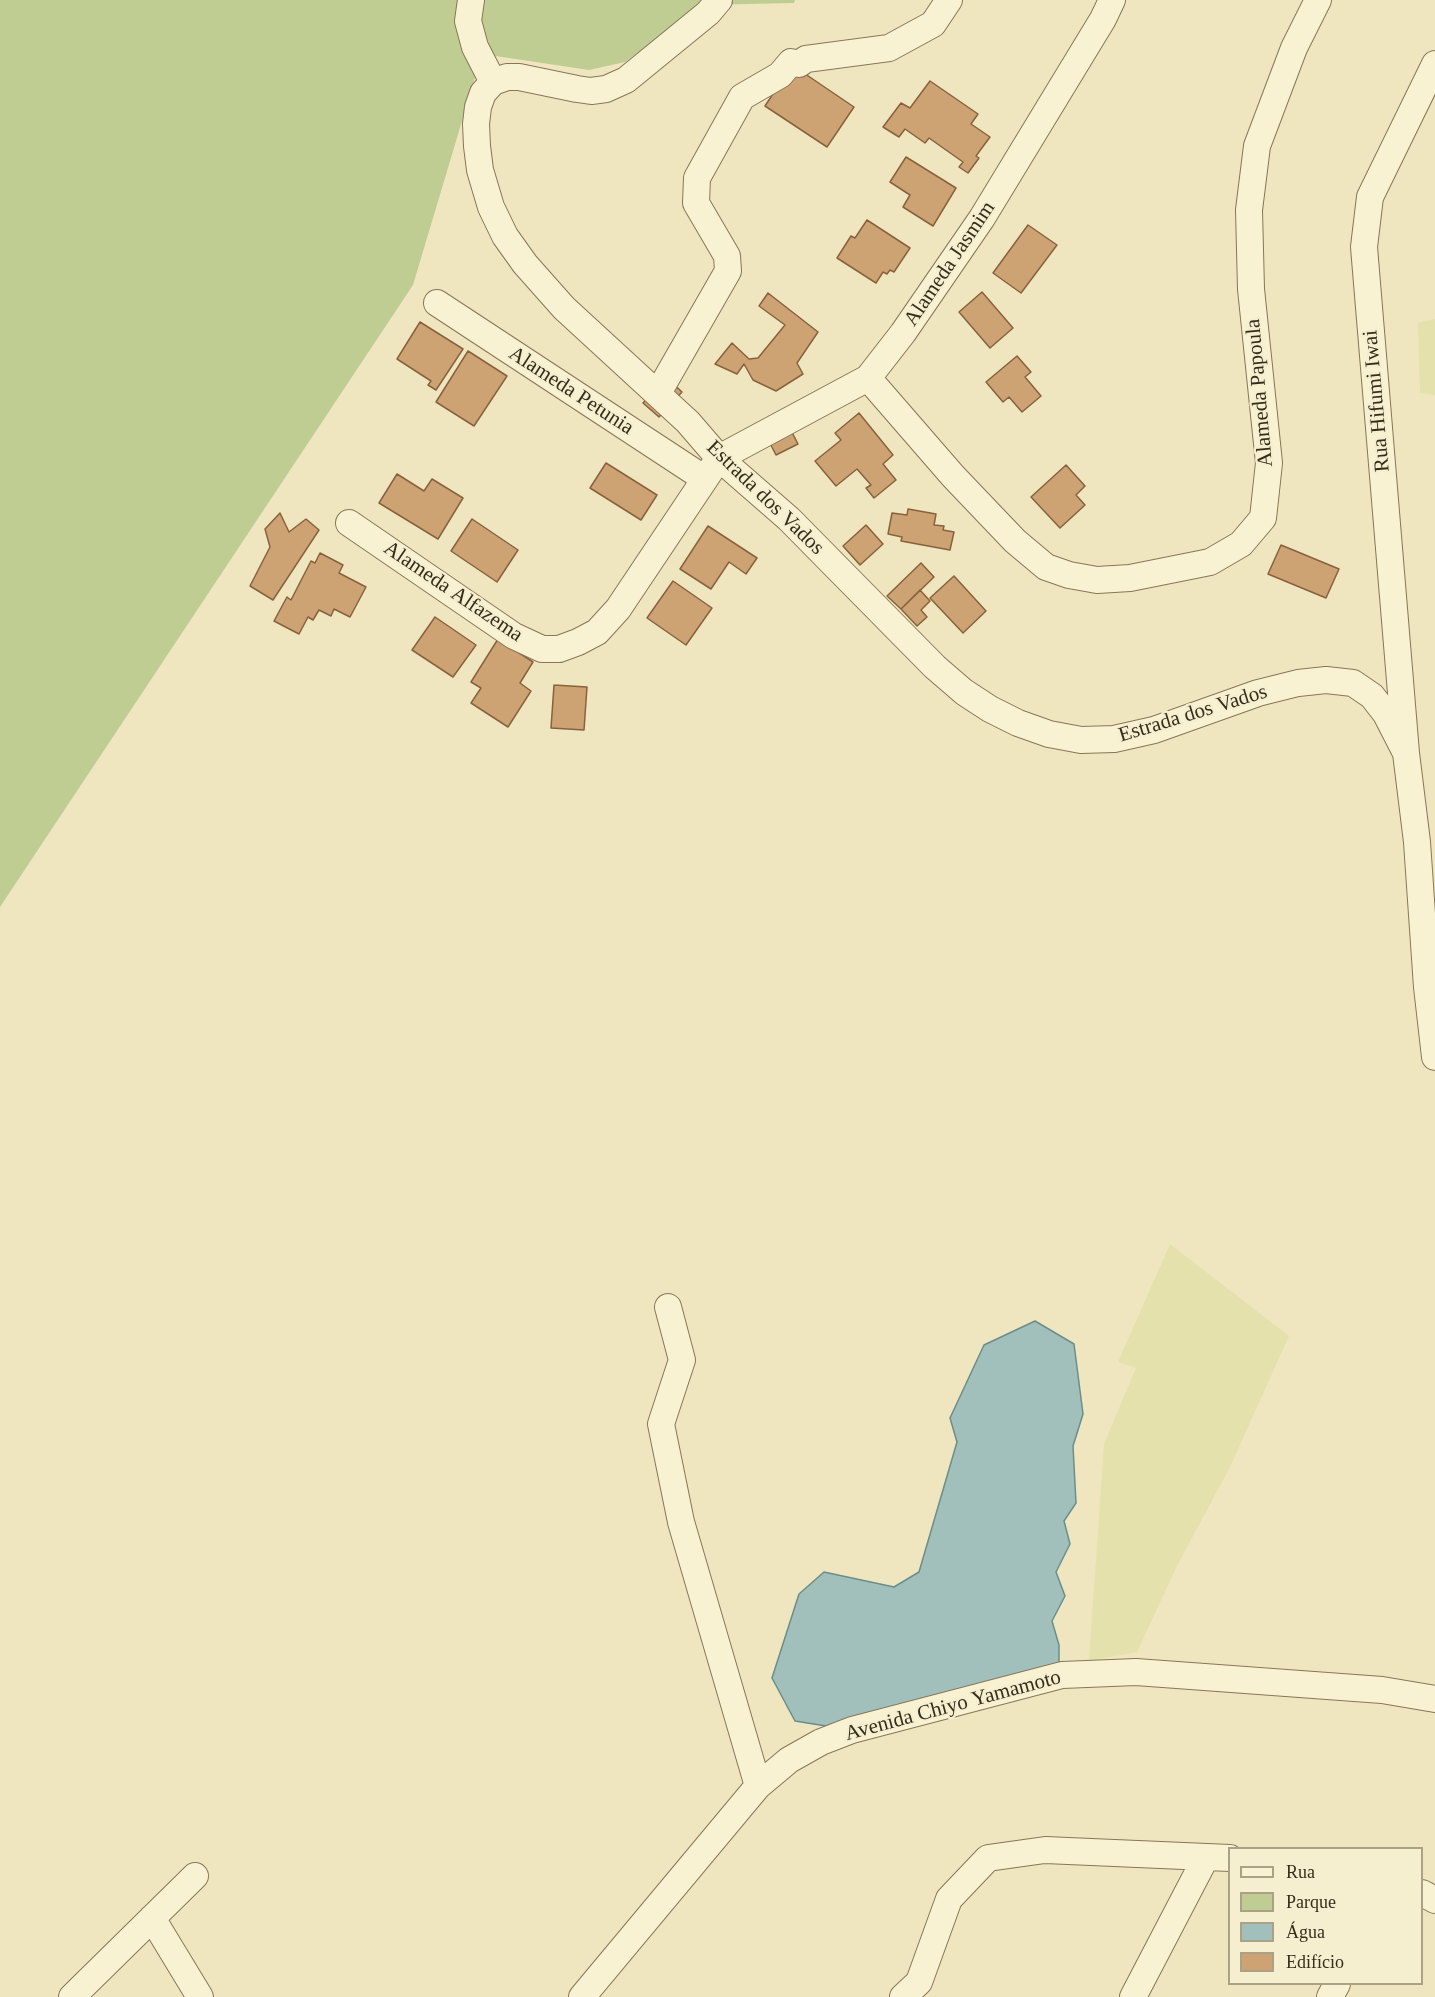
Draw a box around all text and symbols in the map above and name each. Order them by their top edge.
street label: Alameda Jasmim [899,197,1001,331]
street label: Alameda Papoula [1241,318,1279,468]
street label: Rua Hifumi Iwai [1358,329,1396,473]
street label: Alameda Petunia [504,341,638,441]
street label: Estrada dos Vados [701,435,829,561]
street label: Alameda Alfazema [379,536,527,648]
street label: Estrada dos Vados [1116,679,1270,749]
street label: Avenida Chiyo Yamamoto [842,1665,1064,1747]
legend [1228,1847,1423,1985]
text: Rua [1286,1862,1315,1882]
text: Parque [1286,1892,1336,1912]
text: Água [1286,1922,1325,1942]
text: Edifício [1286,1952,1344,1972]

